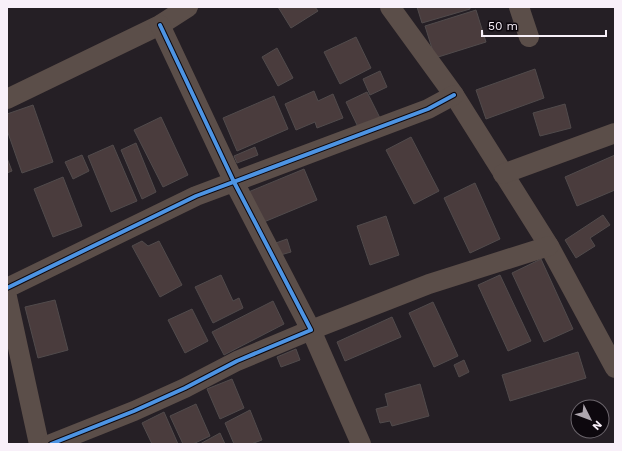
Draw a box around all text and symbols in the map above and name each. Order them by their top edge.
scale bar [482,12,606,38]
text: 50 m [488,19,518,33]
north arrow [570,399,610,439]
text: N [590,418,605,433]

